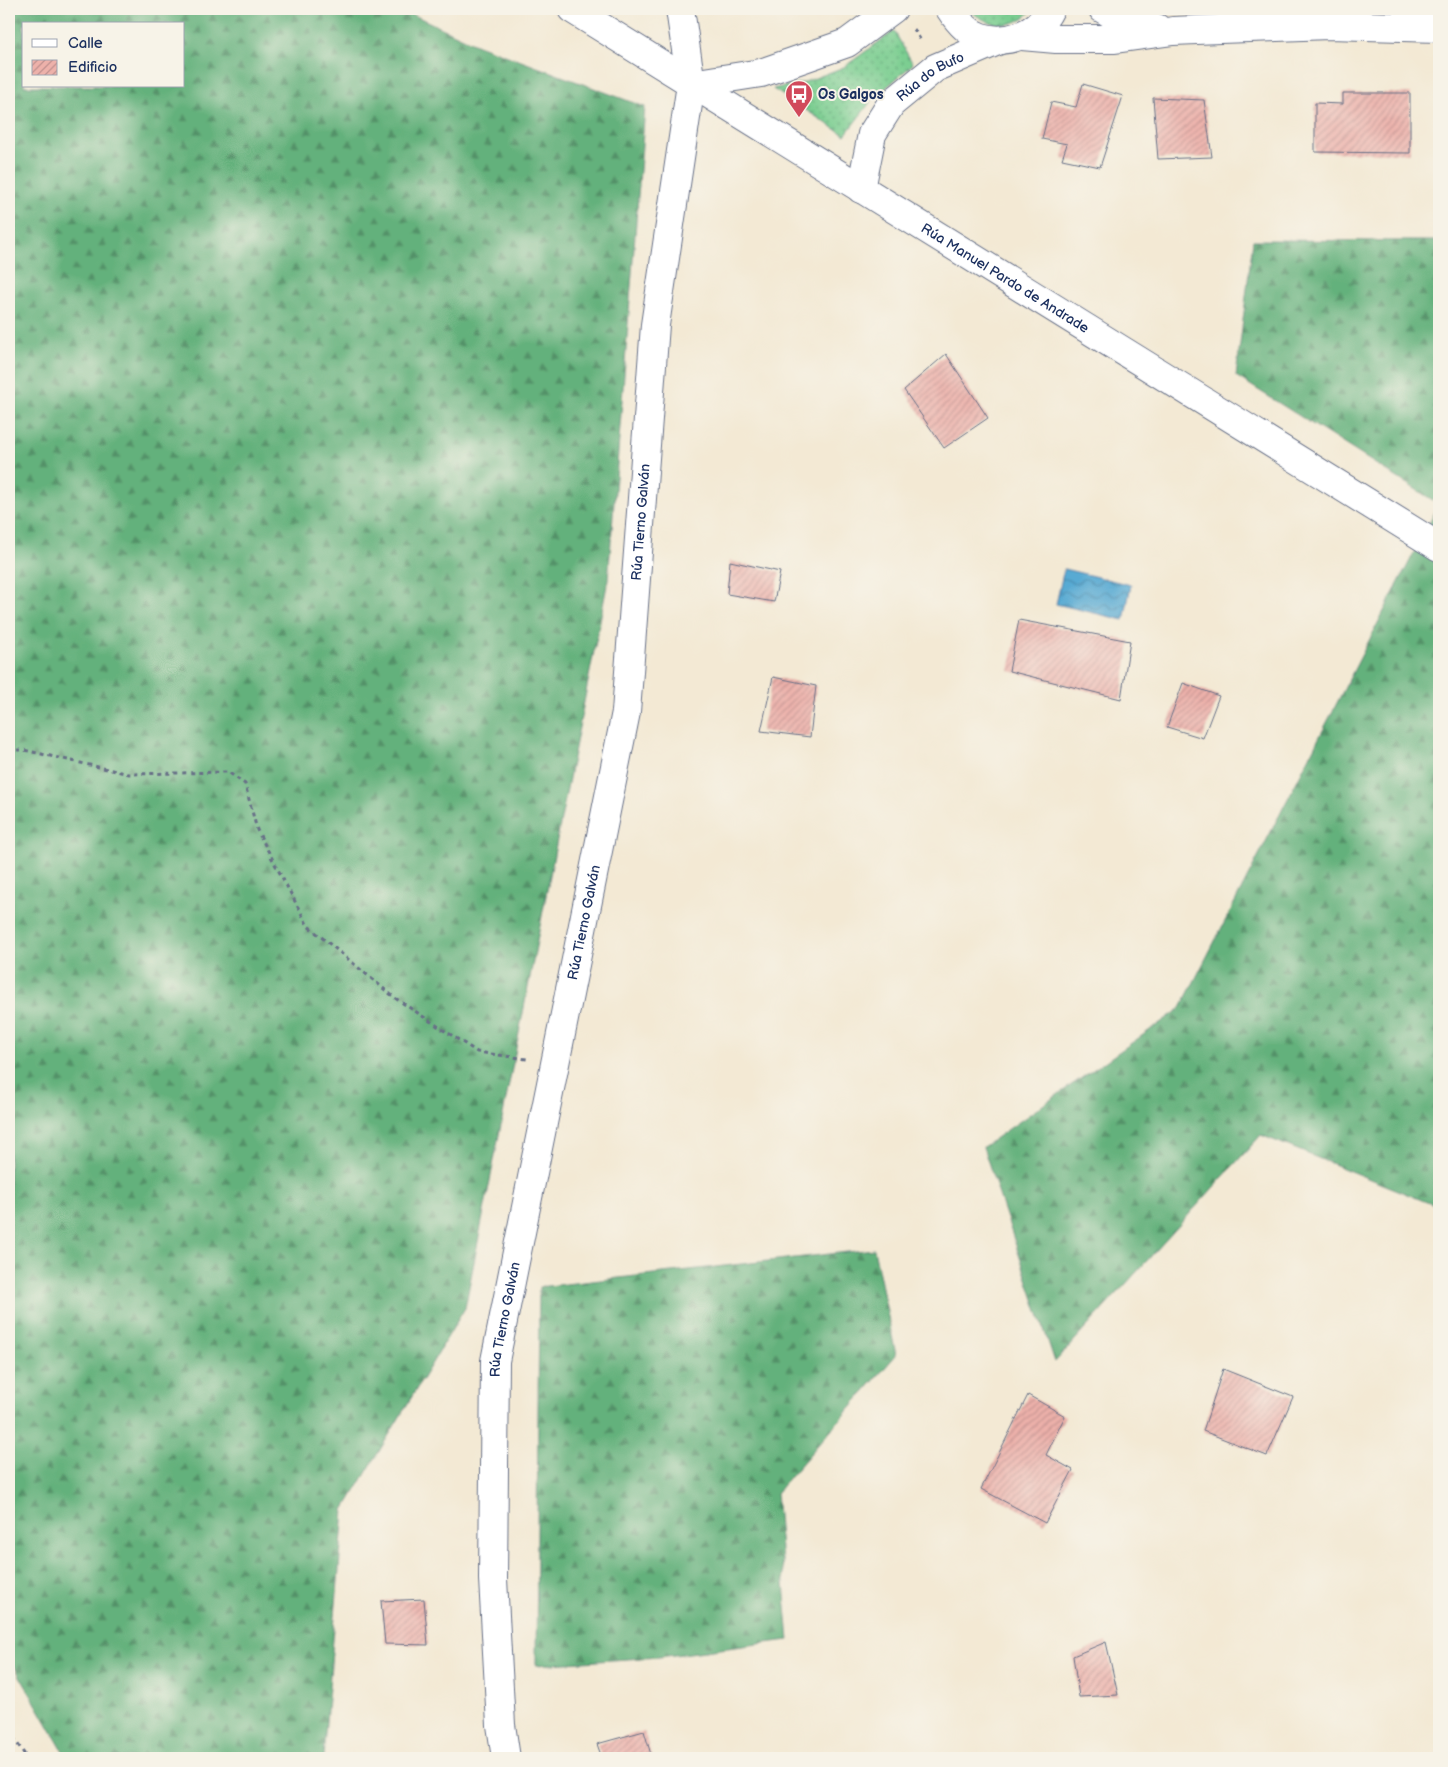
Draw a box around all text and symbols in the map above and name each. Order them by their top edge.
legend [22,22,185,88]
text: Calle [68,34,103,53]
street label: Rúa do Bufo [893,48,967,105]
text: Edificio [68,58,117,77]
bus stop icon: Os Galgos [784,79,814,118]
place label: Os Galgos [818,86,884,103]
street label: Rúa Manuel Pardo de Andrade [918,220,1092,337]
street label: Rúa Tierno Galván [628,463,654,581]
street label: Rúa Tierno Galván [564,863,604,982]
street label: Rúa Tierno Galván [487,1260,524,1377]

